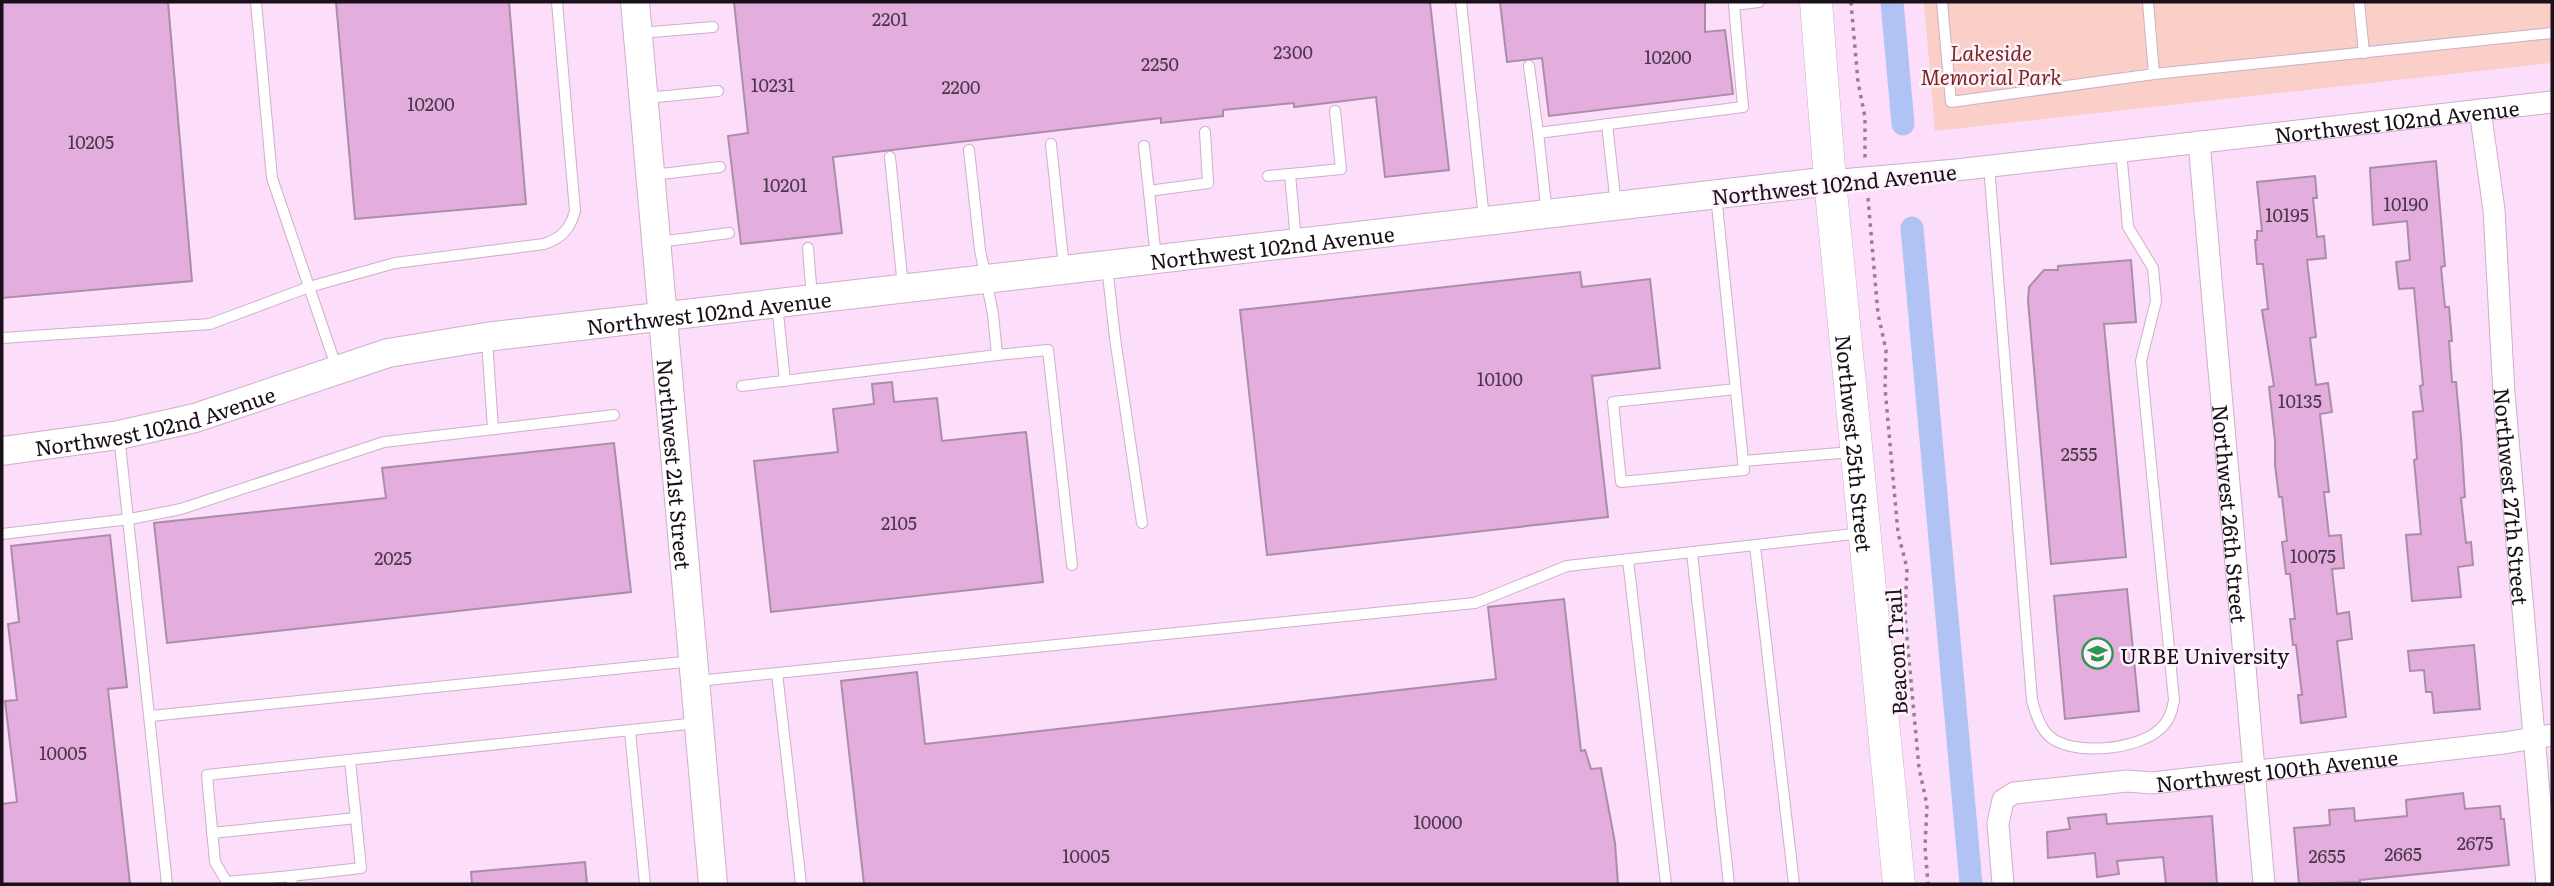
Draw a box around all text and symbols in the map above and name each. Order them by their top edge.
house number: 2201 [872,5,908,32]
park label: Lakeside Memorial Park [1920,36,2062,91]
house number: 2300 [1273,38,1313,65]
house number: 10200 [1644,43,1692,70]
house number: 2250 [1141,50,1179,77]
house number: 10231 [751,71,795,98]
house number: 2200 [941,73,981,100]
house number: 10200 [407,90,455,117]
street label: Northwest 102nd Avenue [2273,90,2521,149]
house number: 10205 [68,128,114,155]
street label: Northwest 102nd Avenue [1710,155,1958,211]
house number: 10201 [763,171,807,198]
house number: 10190 [2384,190,2428,217]
house number: 10195 [2265,201,2309,228]
street label: Northwest 102nd Avenue [1148,216,1396,275]
street label: Northwest 102nd Avenue [584,282,833,341]
street label: Northwest 25th Street [1830,333,1882,554]
street label: Northwest 21st Street [651,357,701,572]
house number: 10100 [1477,365,1523,392]
street label: Northwest 102nd Avenue [32,377,279,462]
street label: Northwest 27th Street [2488,386,2538,607]
house number: 10135 [2278,387,2322,414]
street label: Northwest 26th Street [2207,403,2257,625]
house number: 2555 [2061,440,2097,467]
house number: 2105 [881,509,917,536]
house number: 10075 [2290,542,2336,569]
house number: 2025 [374,544,412,571]
street label: Beacon Trail [1876,588,1914,716]
school or university icon: URBE University [2080,637,2114,671]
place label: URBE University [2120,639,2290,670]
house number: 10005 [39,739,87,766]
street label: Northwest 100th Avenue [2154,740,2400,798]
house number: 10000 [1414,808,1462,835]
house number: 2675 [2457,829,2493,856]
house number: 2665 [2384,840,2422,867]
house number: 10005 [1062,842,1110,869]
house number: 2655 [2308,842,2346,869]

